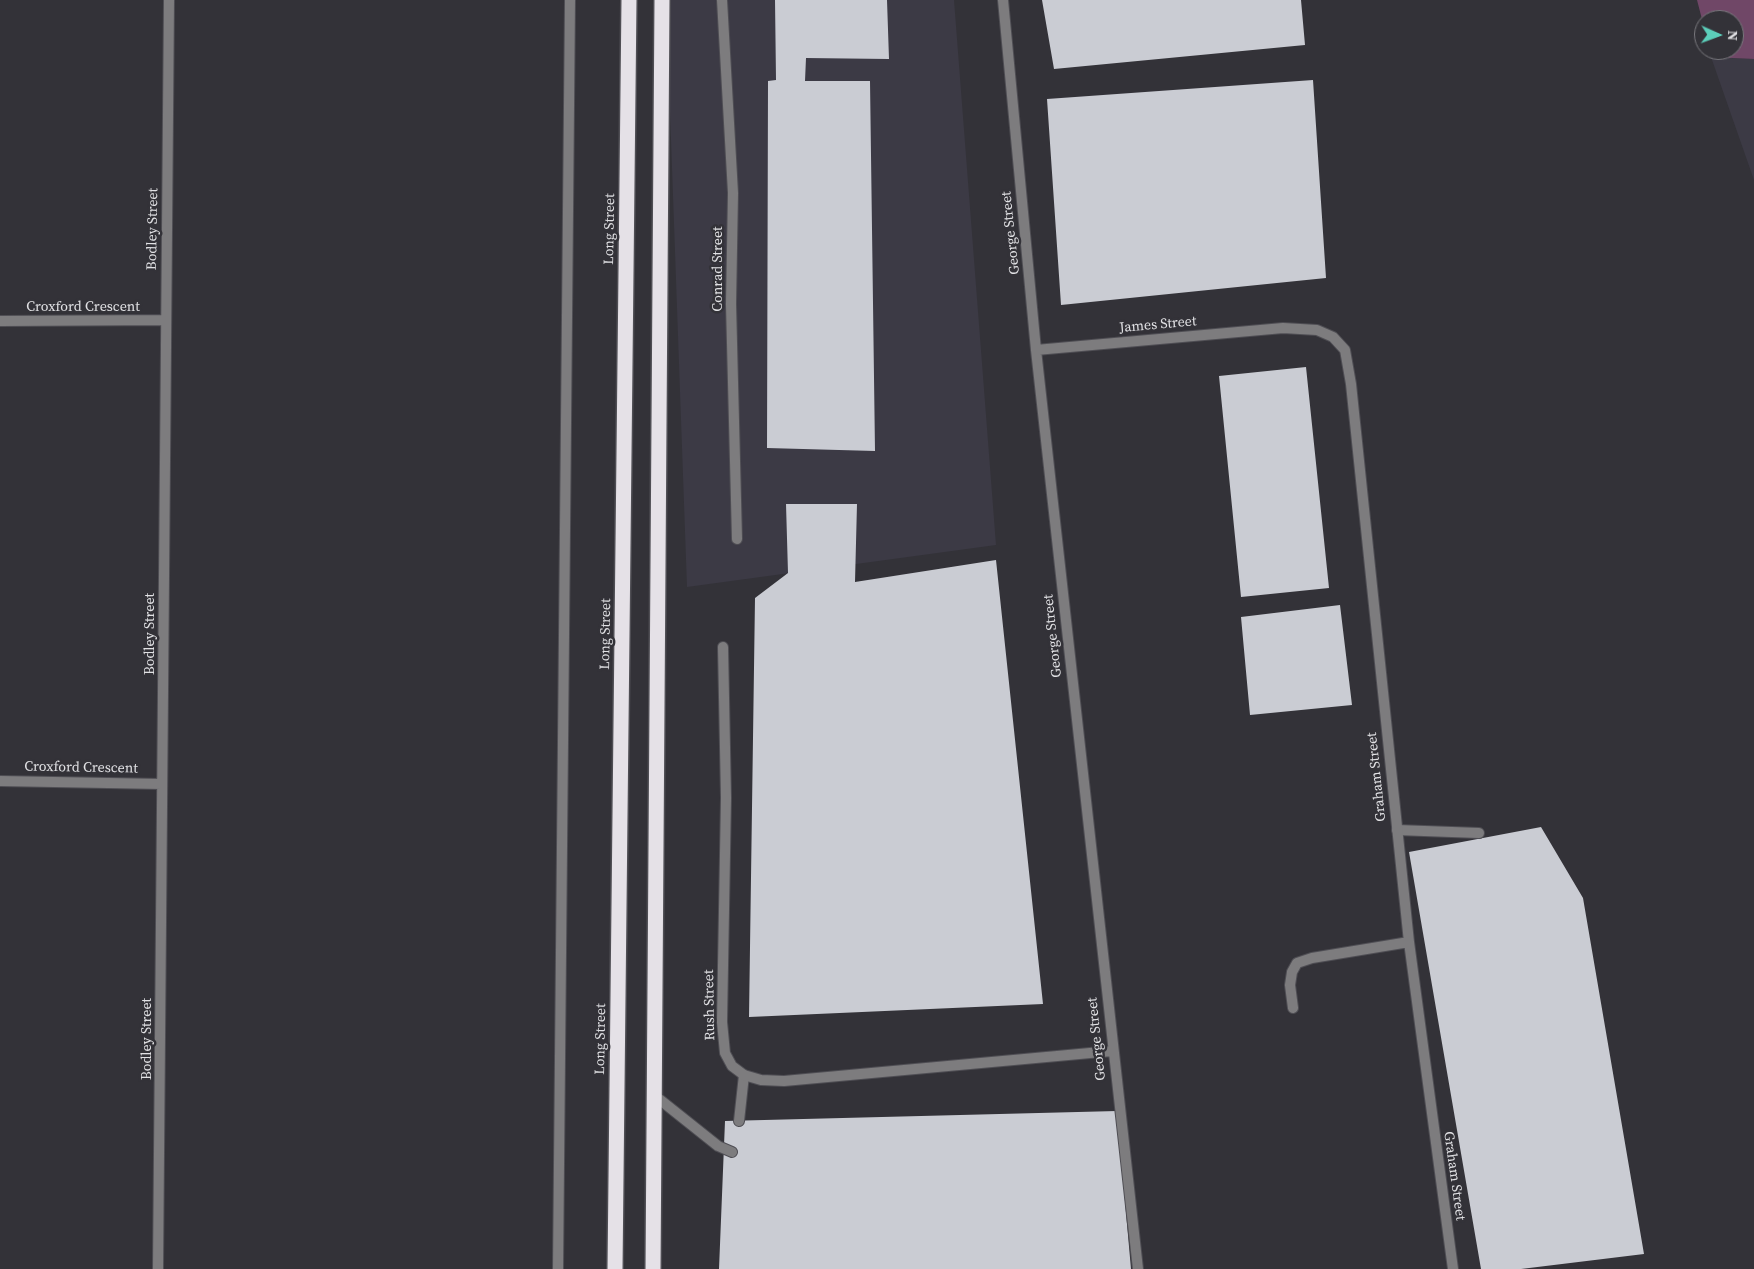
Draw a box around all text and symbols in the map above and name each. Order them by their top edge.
north arrow [1694,10,1744,60]
text: N [1723,30,1743,41]
street label: Bodley Street [144,188,162,270]
street label: George Street [998,190,1024,276]
street label: Long Street [601,193,619,265]
street label: Conrad Street [710,226,726,312]
street label: Croxford Crescent [26,299,140,315]
street label: James Street [1119,313,1197,337]
street label: Bodley Street [142,593,158,675]
street label: George Street [1040,593,1066,679]
street label: Long Street [597,598,615,670]
street label: Graham Street [1364,731,1390,823]
street label: Croxford Crescent [24,759,138,777]
street label: Rush Street [701,969,719,1041]
street label: George Street [1084,996,1110,1082]
street label: Bodley Street [139,998,155,1080]
street label: Long Street [592,1003,610,1075]
street label: Graham Street [1439,1130,1469,1222]

